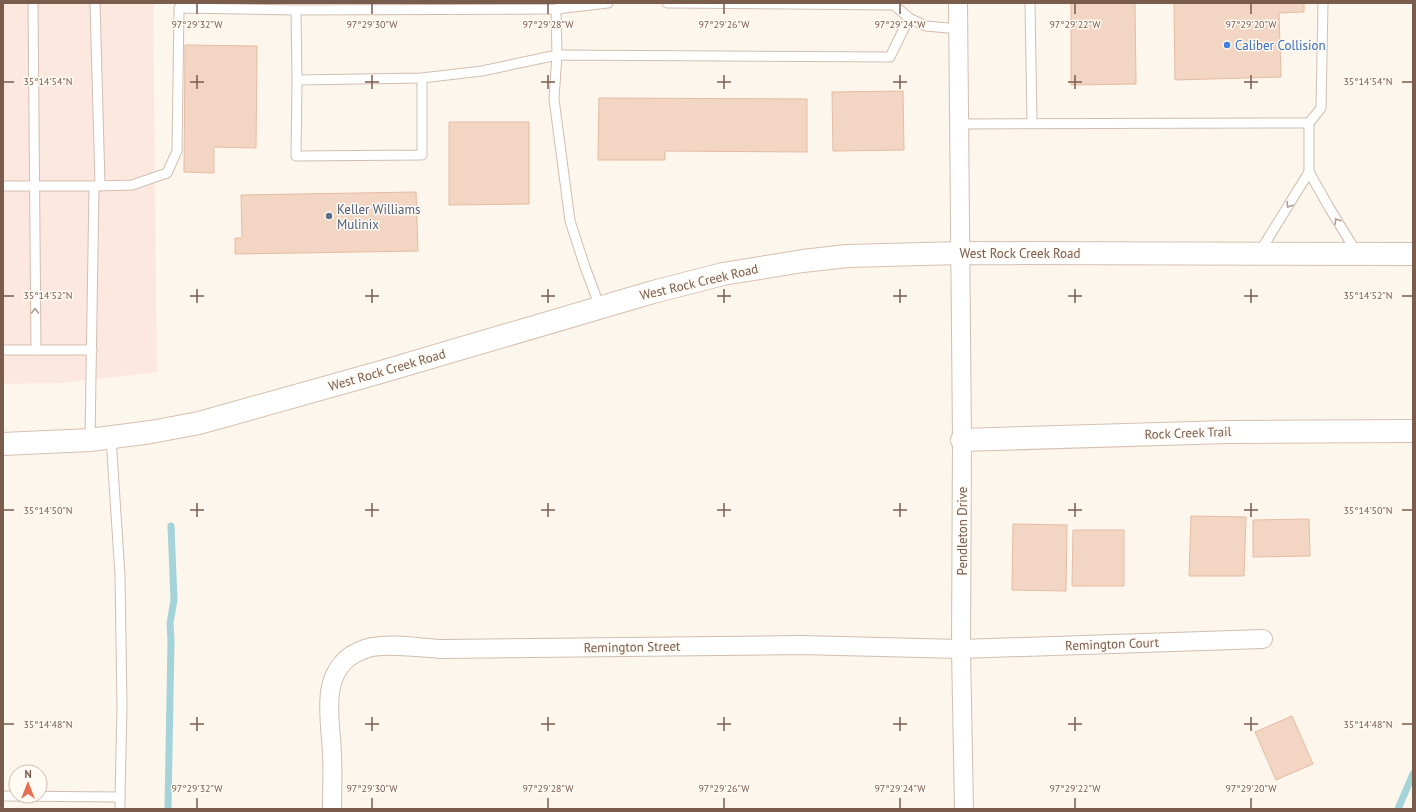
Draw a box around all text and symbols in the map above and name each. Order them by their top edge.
text: 97°29'32"W [171,18,223,31]
text: 97°29'30"W [346,18,398,31]
text: 97°29'28"W [522,18,574,31]
text: 97°29'26"W [698,18,750,31]
text: 97°29'24"W [874,18,926,31]
text: 97°29'22"W [1049,18,1101,31]
text: 97°29'20"W [1225,18,1277,31]
place label: Caliber Collision [1235,37,1326,54]
marker: Caliber Collision [1222,40,1232,50]
text: 35°14'54"N [23,75,73,88]
text: 35°14'54"N [1343,75,1393,88]
place label: Keller Williams Mulinix [337,201,421,233]
one-way arrow [1286,201,1293,208]
marker: Keller Williams Mulinix [324,211,334,221]
one-way arrow [1334,218,1342,225]
street label: West Rock Creek Road [960,245,1080,262]
street label: West Rock Creek Road [638,260,760,304]
text: 35°14'52"N [23,289,73,302]
text: 35°14'52"N [1343,289,1393,302]
one-way arrow [31,308,40,314]
street label: West Rock Creek Road [327,345,447,395]
street label: Rock Creek Trail [1144,423,1232,443]
street label: Pendleton Drive [954,487,971,575]
text: 35°14'50"N [23,504,73,517]
text: 35°14'50"N [1343,504,1393,517]
street label: Remington Court [1065,634,1160,654]
street label: Remington Street [583,638,681,656]
text: 35°14'48"N [23,718,73,731]
text: 35°14'48"N [1343,718,1393,731]
north arrow [8,764,48,804]
text: N [24,767,32,781]
text: 97°29'32"W [171,782,223,795]
text: 97°29'30"W [346,782,398,795]
text: 97°29'28"W [522,782,574,795]
text: 97°29'26"W [698,782,750,795]
text: 97°29'24"W [874,782,926,795]
text: 97°29'22"W [1049,782,1101,795]
text: 97°29'20"W [1225,782,1277,795]

